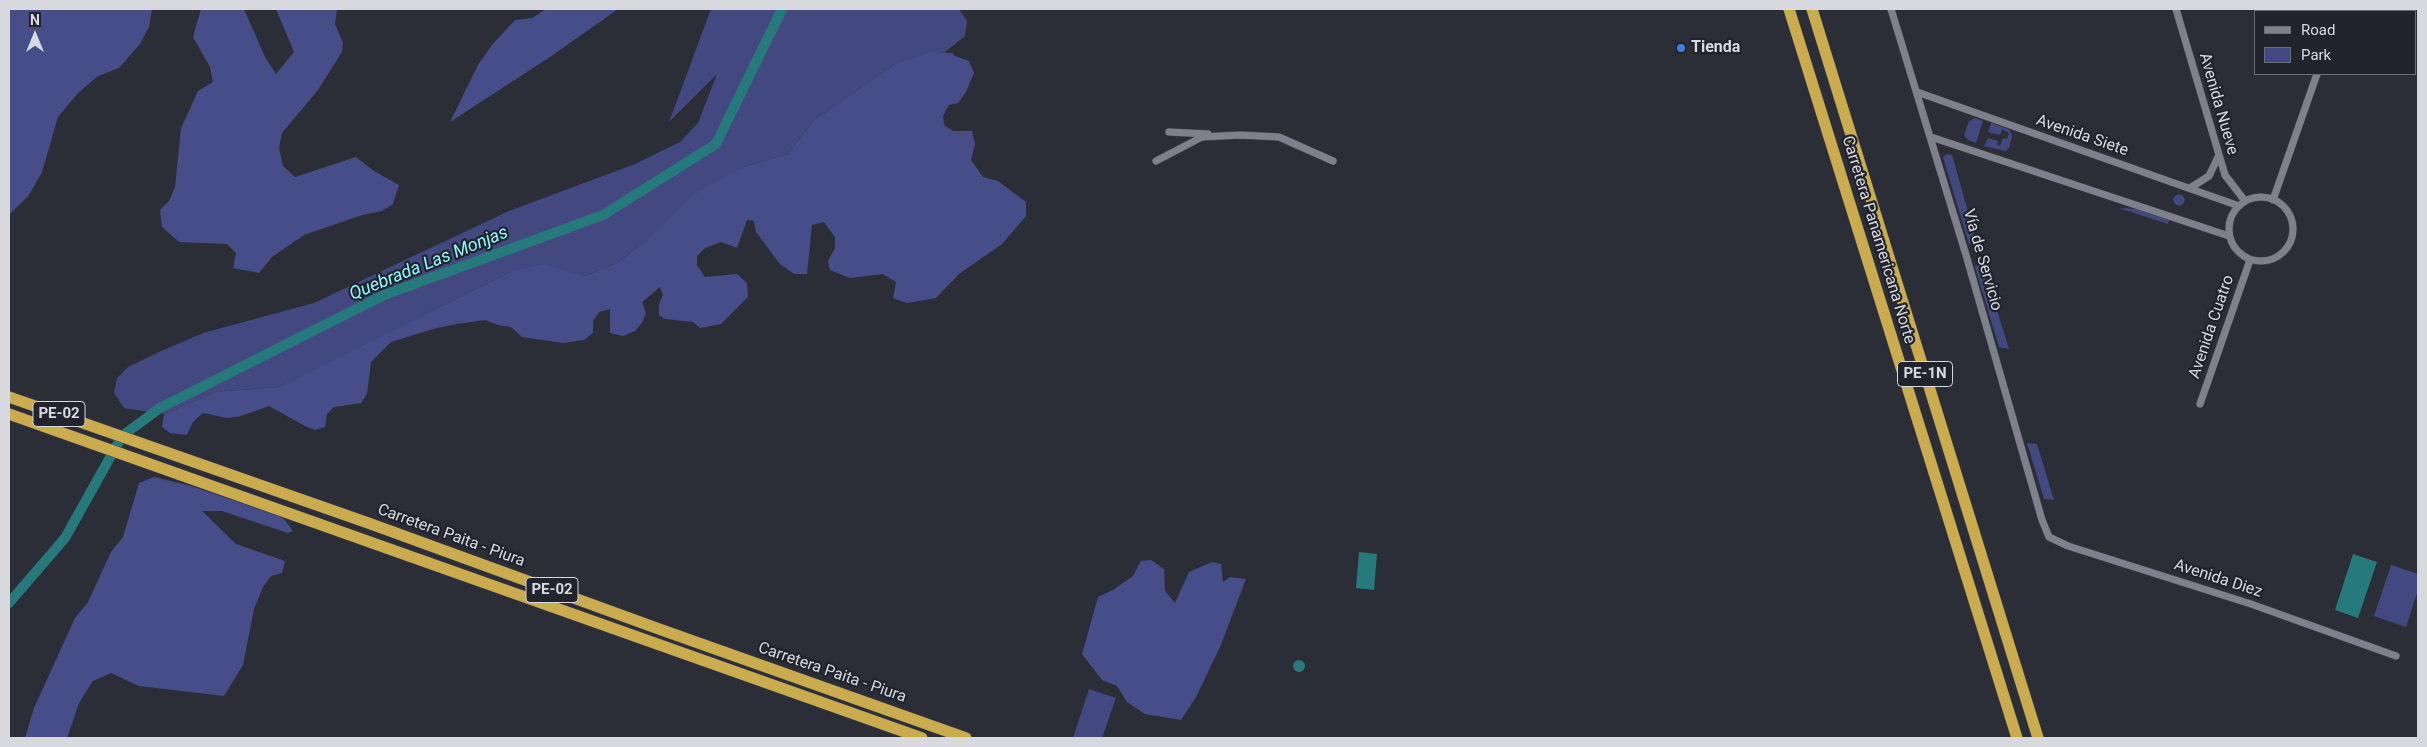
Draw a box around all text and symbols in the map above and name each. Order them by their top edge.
north arrow [10,10,60,60]
legend [2254,10,2417,75]
text: N [30,12,40,28]
text: Road [2301,21,2335,39]
place label: Tienda [1691,38,1740,58]
marker: Tienda [1675,42,1687,54]
text: Park [2301,46,2331,64]
street label: Avenida Nueve [2194,51,2242,157]
street label: Avenida Siete [2033,111,2131,161]
street label: Carretera Panamericana Norte [1837,134,1919,346]
street label: Vía de Servicio [1958,207,2006,313]
water label: Quebrada Las Monjas [346,222,512,306]
street label: Avenida Cuatro [2185,273,2239,381]
road number: PE-1N [1898,362,1952,386]
road number: PE-02 [33,402,85,426]
street label: Carretera Paita - Piura [375,500,527,572]
street label: Avenida Diez [2172,556,2264,602]
road number: PE-02 [526,578,578,602]
street label: Carretera Paita - Piura [755,639,909,707]

